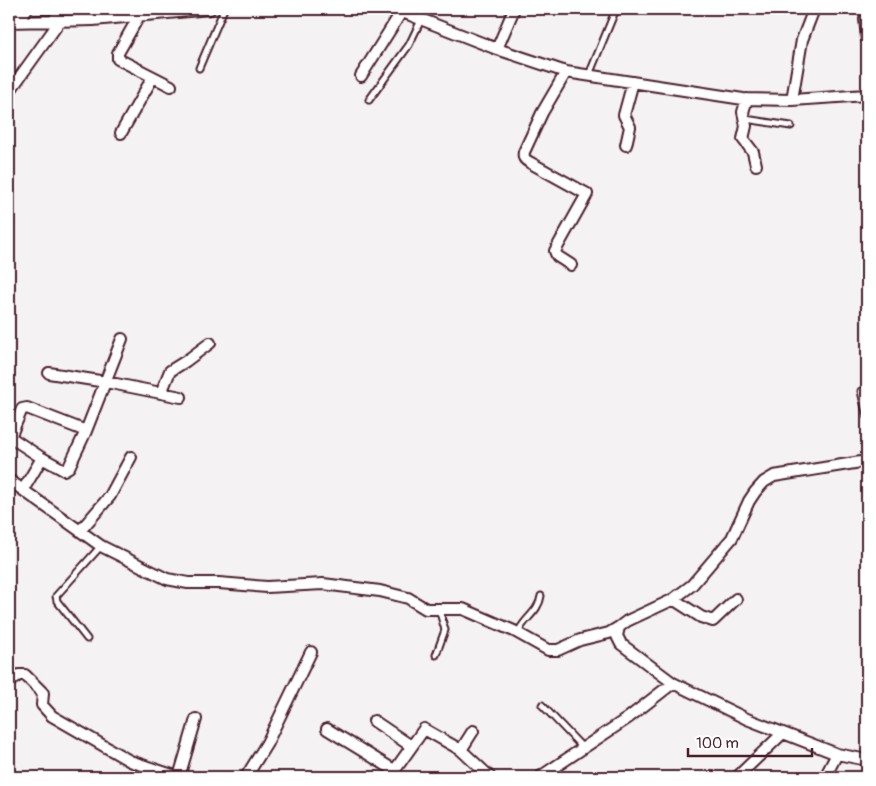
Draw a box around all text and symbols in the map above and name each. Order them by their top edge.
scale bar [688,726,812,758]
text: 100 m [696,734,739,753]

